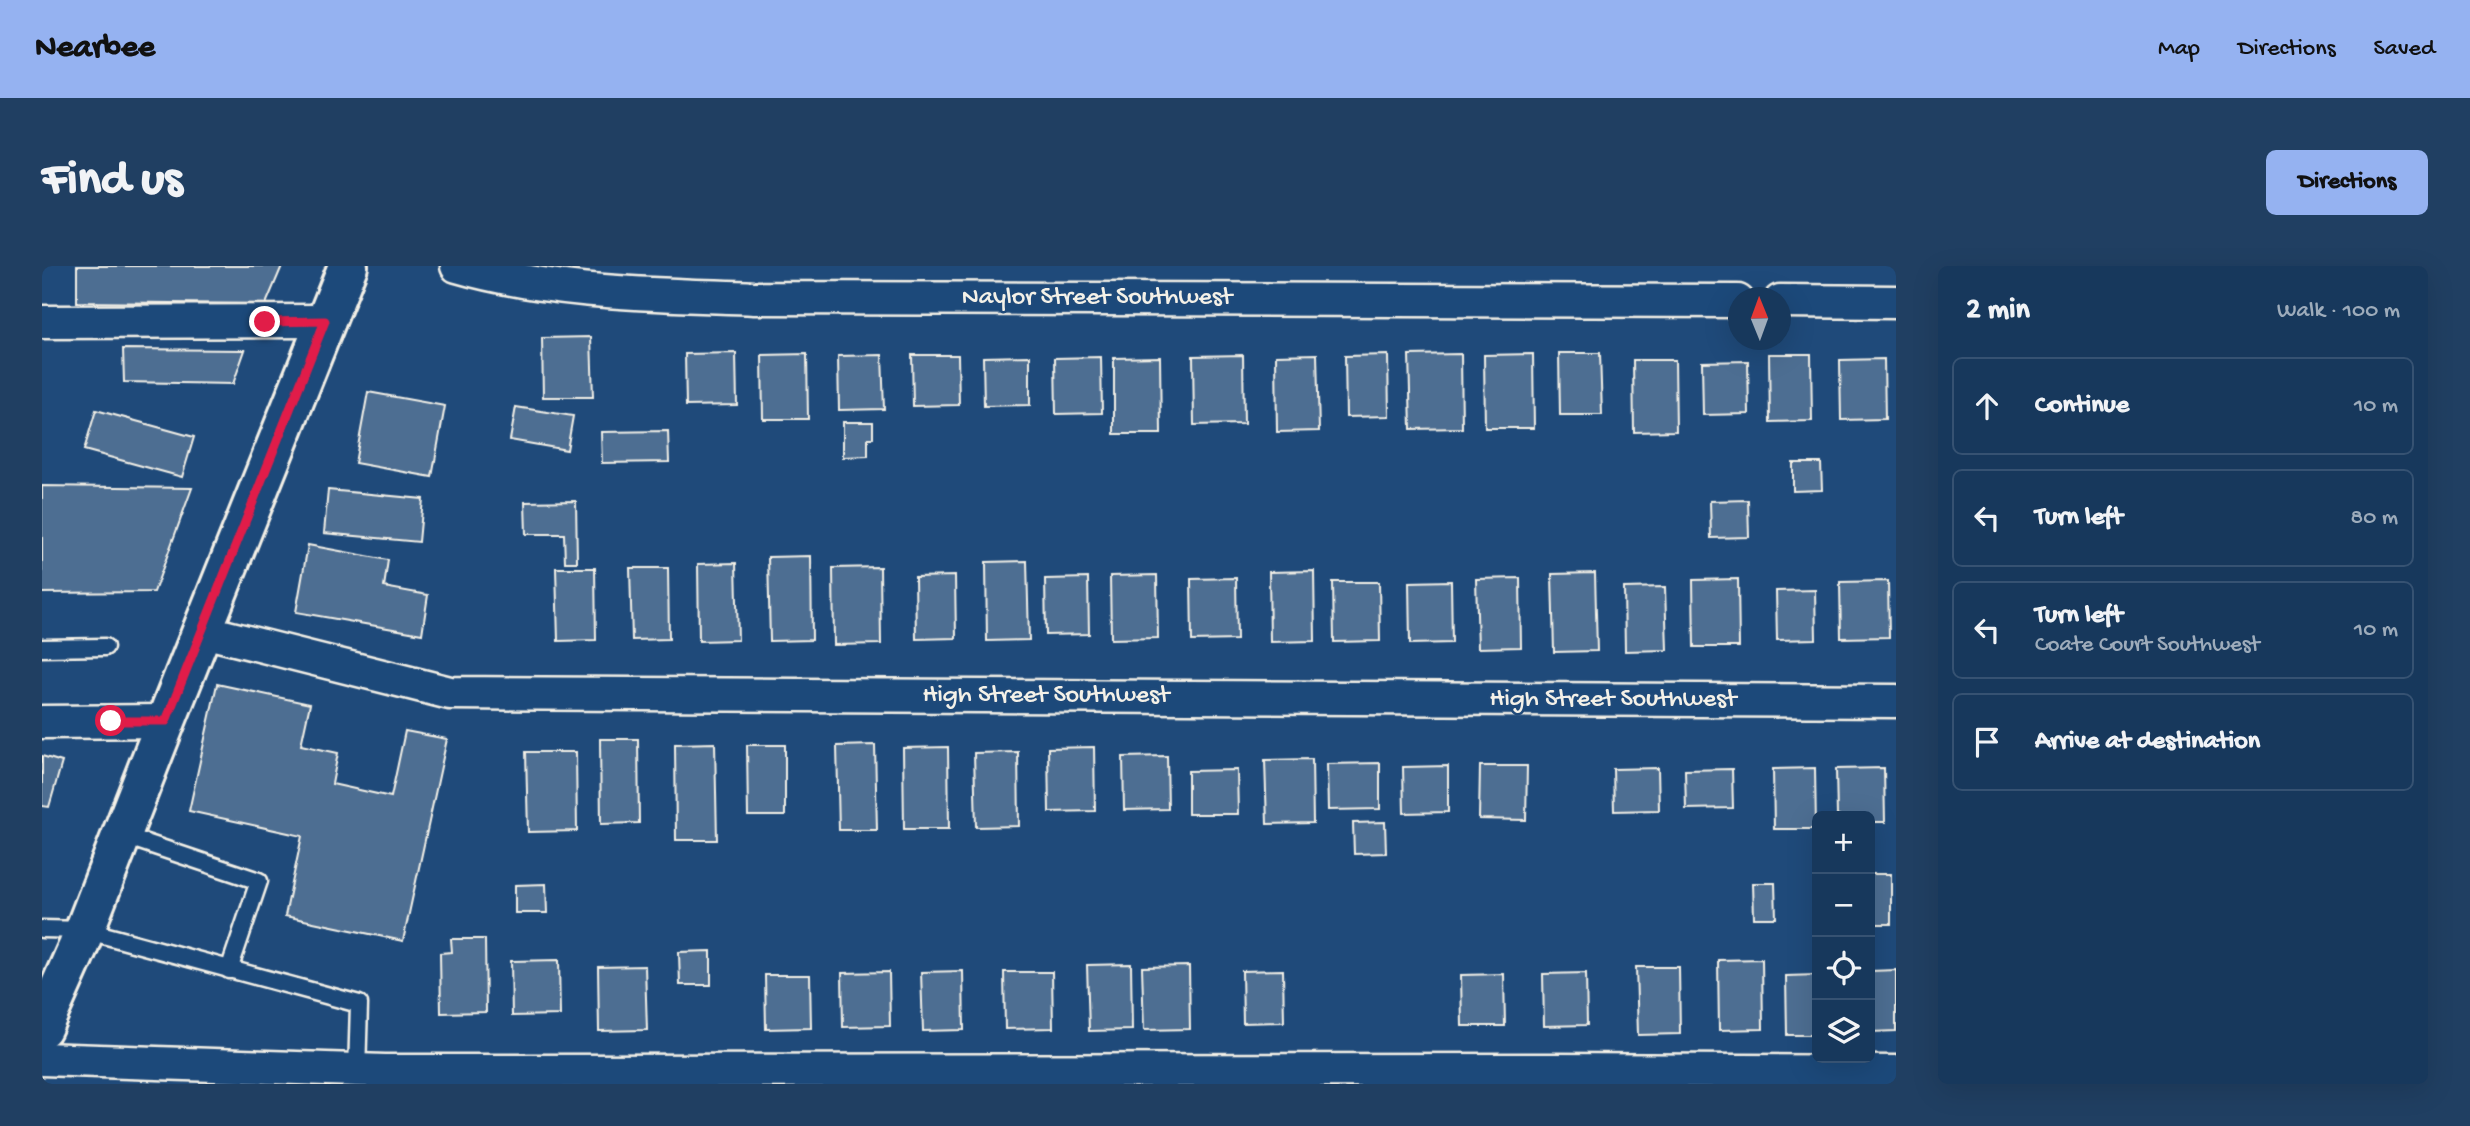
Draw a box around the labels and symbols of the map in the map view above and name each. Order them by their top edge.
street label: Naylor Street Southwest [962,283,1235,314]
north arrow [1728,287,1791,350]
route end [249,306,280,337]
street label: High Street Southwest [923,681,1172,712]
street label: High Street Southwest [1490,685,1739,716]
route start [95,705,126,736]

